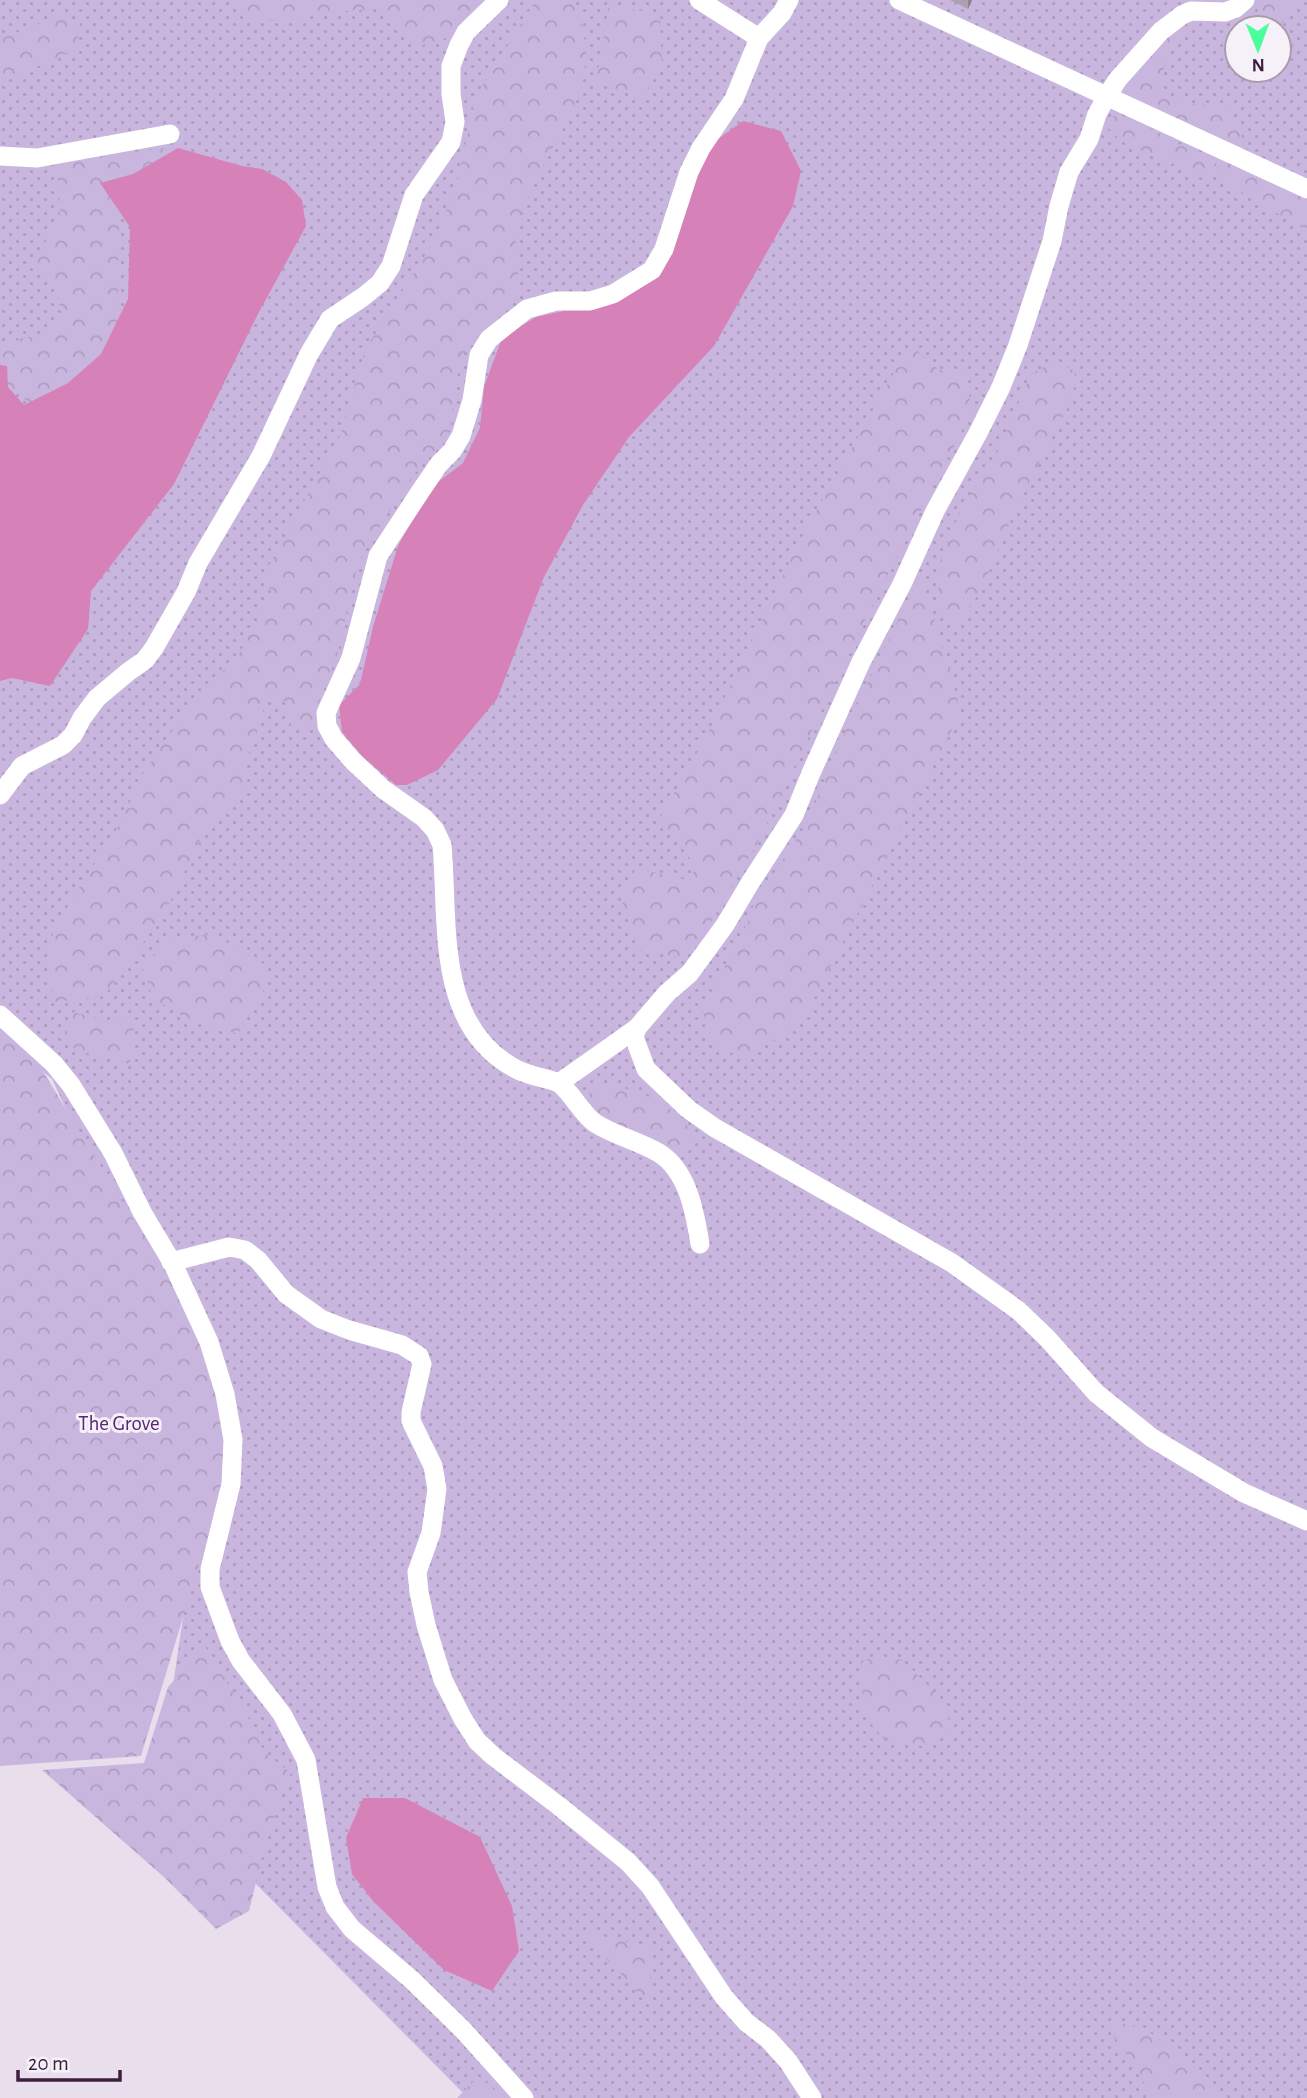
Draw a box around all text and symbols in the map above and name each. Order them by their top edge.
north arrow [1223,14,1293,84]
text: N [1251,55,1265,74]
park label: The Grove [78,1413,160,1434]
scale bar [18,2038,119,2082]
text: 20 m [28,2053,69,2074]

